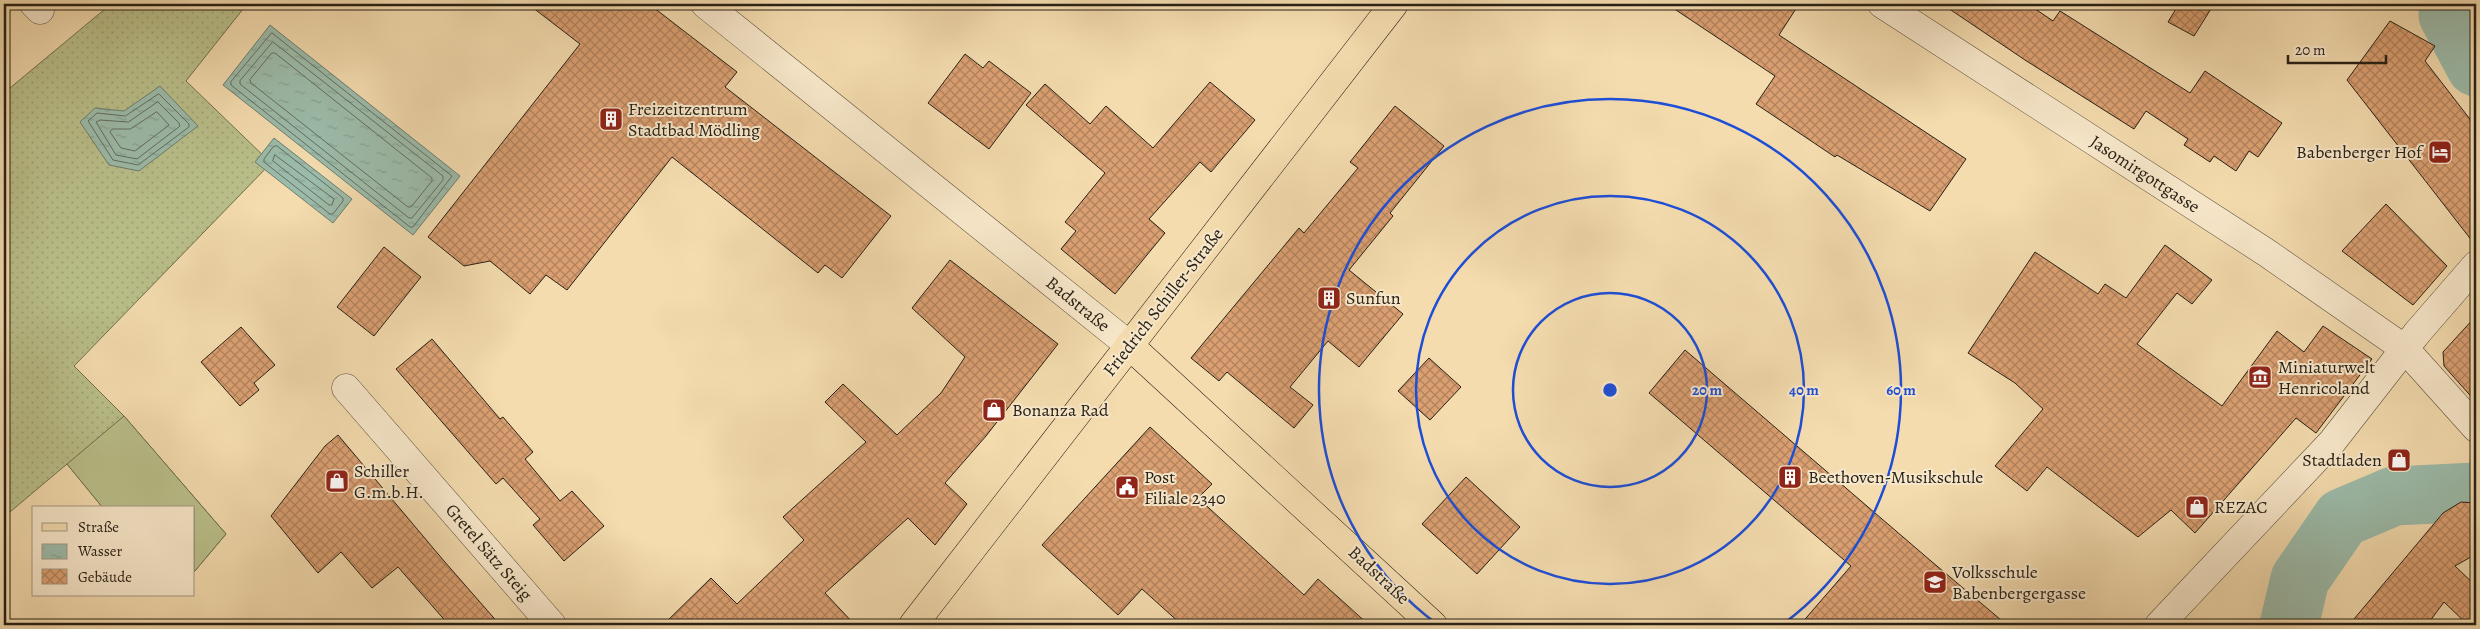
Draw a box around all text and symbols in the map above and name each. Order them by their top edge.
scale bar [2288,32,2385,64]
text: 20 m [2295,40,2326,60]
place label: Freizeitzentrum Stadtbad Mödling [628,97,760,142]
building icon: Freizeitzentrum Stadtbad Mödling [598,106,624,132]
street label: Jasomirgottgasse [2085,130,2205,218]
hotel icon: Babenberger Hof [2427,139,2453,165]
place label: Babenberger Hof [2296,140,2425,164]
street label: Friedrich Schiller-Straße [1097,223,1229,381]
street label: Badstraße [1041,271,1115,337]
building icon: Sunfun [1316,285,1342,311]
place label: Sunfun [1346,286,1401,310]
place label: Miniaturwelt Henricoland [2278,355,2375,400]
museum icon: Miniaturwelt Henricoland [2247,364,2273,390]
text: 20 m [1692,380,1722,400]
text: 40 m [1789,380,1819,400]
text: 60 m [1886,380,1916,400]
centre of rings [1601,381,1619,399]
shop icon: Bonanza Rad [981,397,1007,423]
place label: Bonanza Rad [1012,398,1109,422]
shop icon: Stadtladen [2386,447,2412,473]
place label: Stadtladen [2302,448,2382,472]
place label: Schiller G.m.b.H. [354,459,424,504]
building icon: Beethoven-Musikschule [1777,464,1803,490]
place label: Post Filiale 2340 [1144,465,1226,510]
place label: Beethoven-Musikschule [1808,465,1983,489]
shop icon: Schiller G.m.b.H. [324,468,350,494]
public building icon: Post Filiale 2340 [1114,474,1140,500]
shop icon: REZAC [2184,494,2210,520]
place label: REZAC [2214,495,2267,519]
street label: Gretel Sätz Steig [440,498,538,606]
legend [32,506,195,596]
text: Straße [78,517,119,537]
street label: Badstraße [1343,540,1415,610]
text: Wasser [77,541,123,561]
place label: Volksschule Babenbergergasse [1951,560,2086,605]
text: Gebäude [78,567,132,587]
school or university icon: Volksschule Babenbergergasse [1922,569,1948,595]

